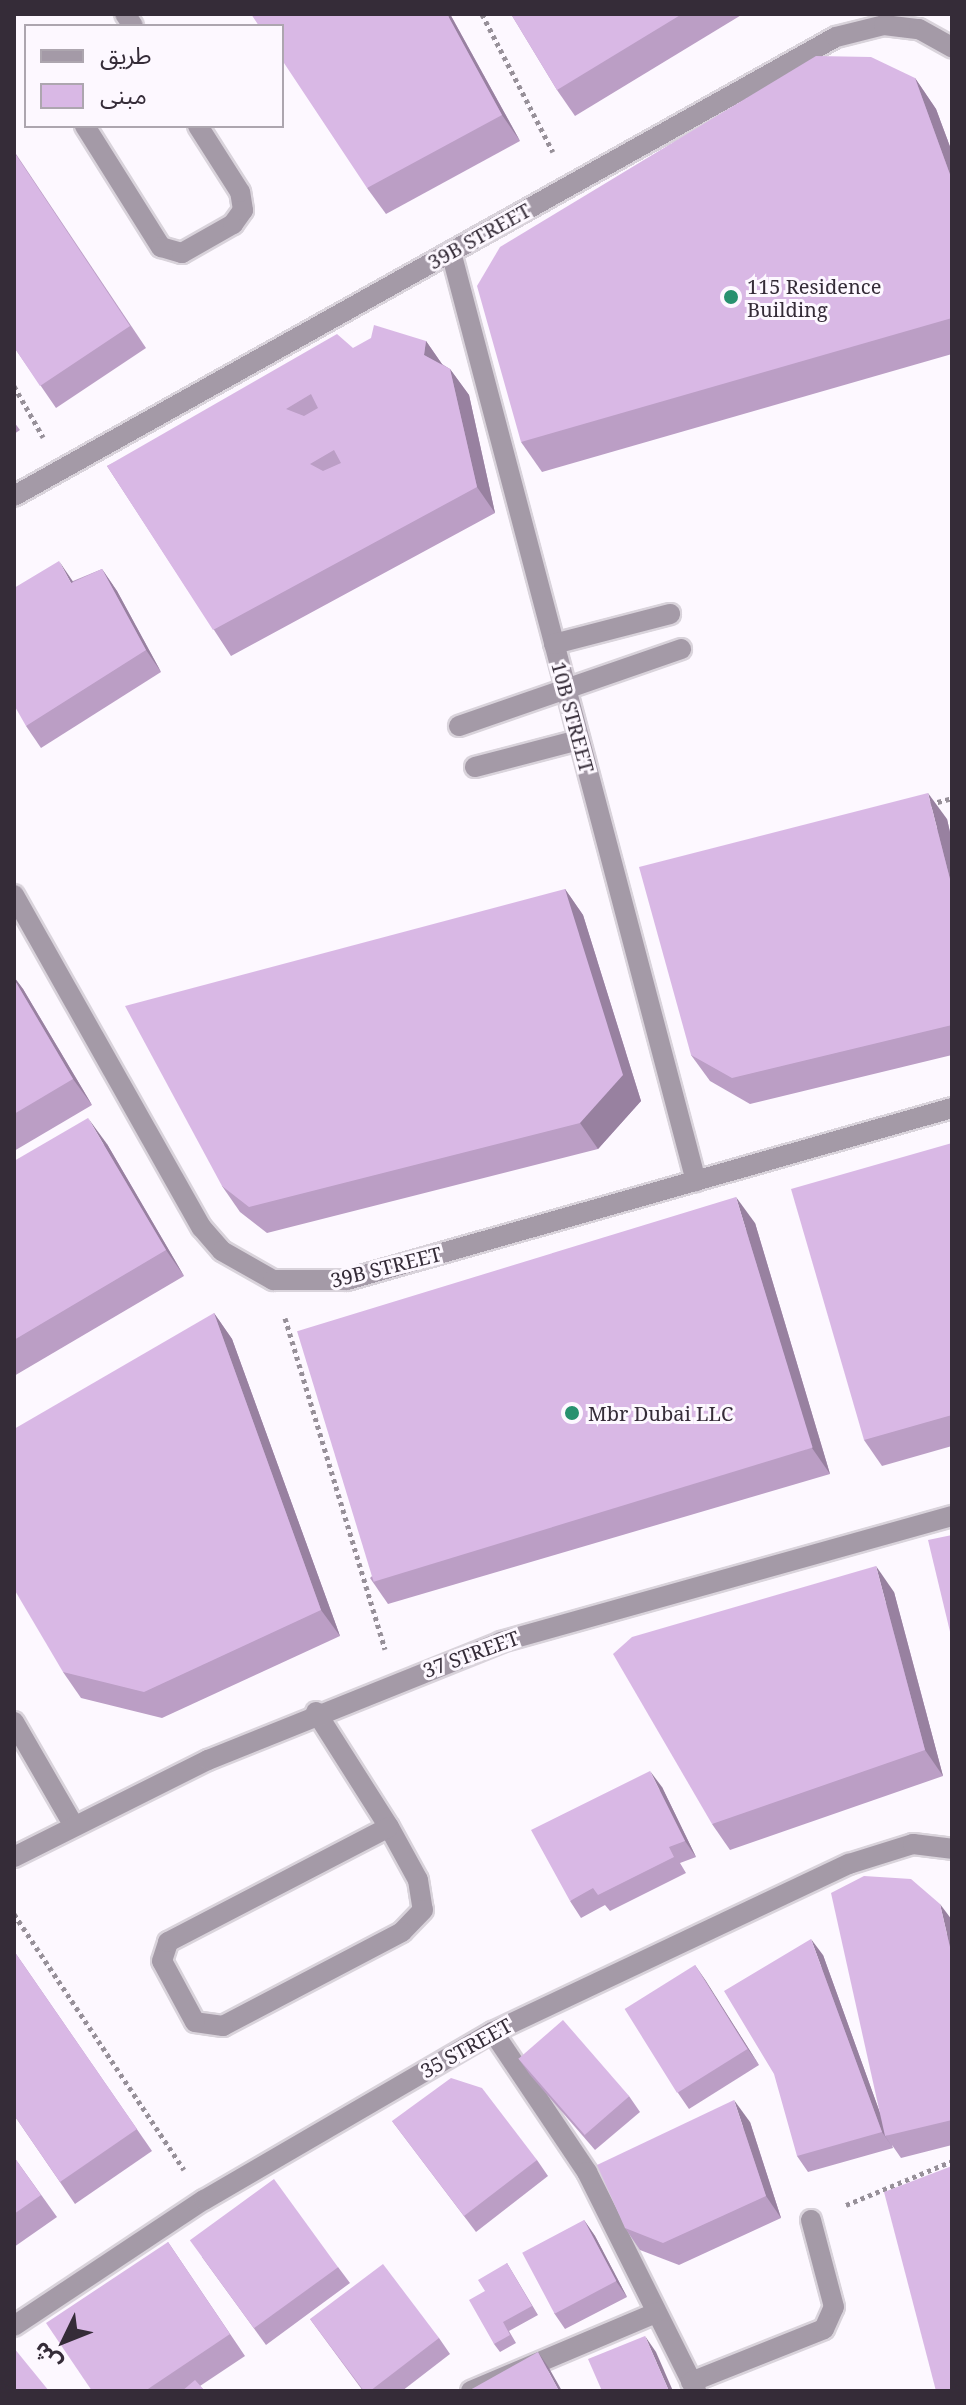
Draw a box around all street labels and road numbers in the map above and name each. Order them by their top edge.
street label: 39B STREET [423,198,535,274]
street label: 10B STREET [547,659,599,775]
street label: 39B STREET [328,1242,444,1292]
street label: 37 STREET [420,1626,522,1682]
street label: 35 STREET [416,2013,516,2083]

